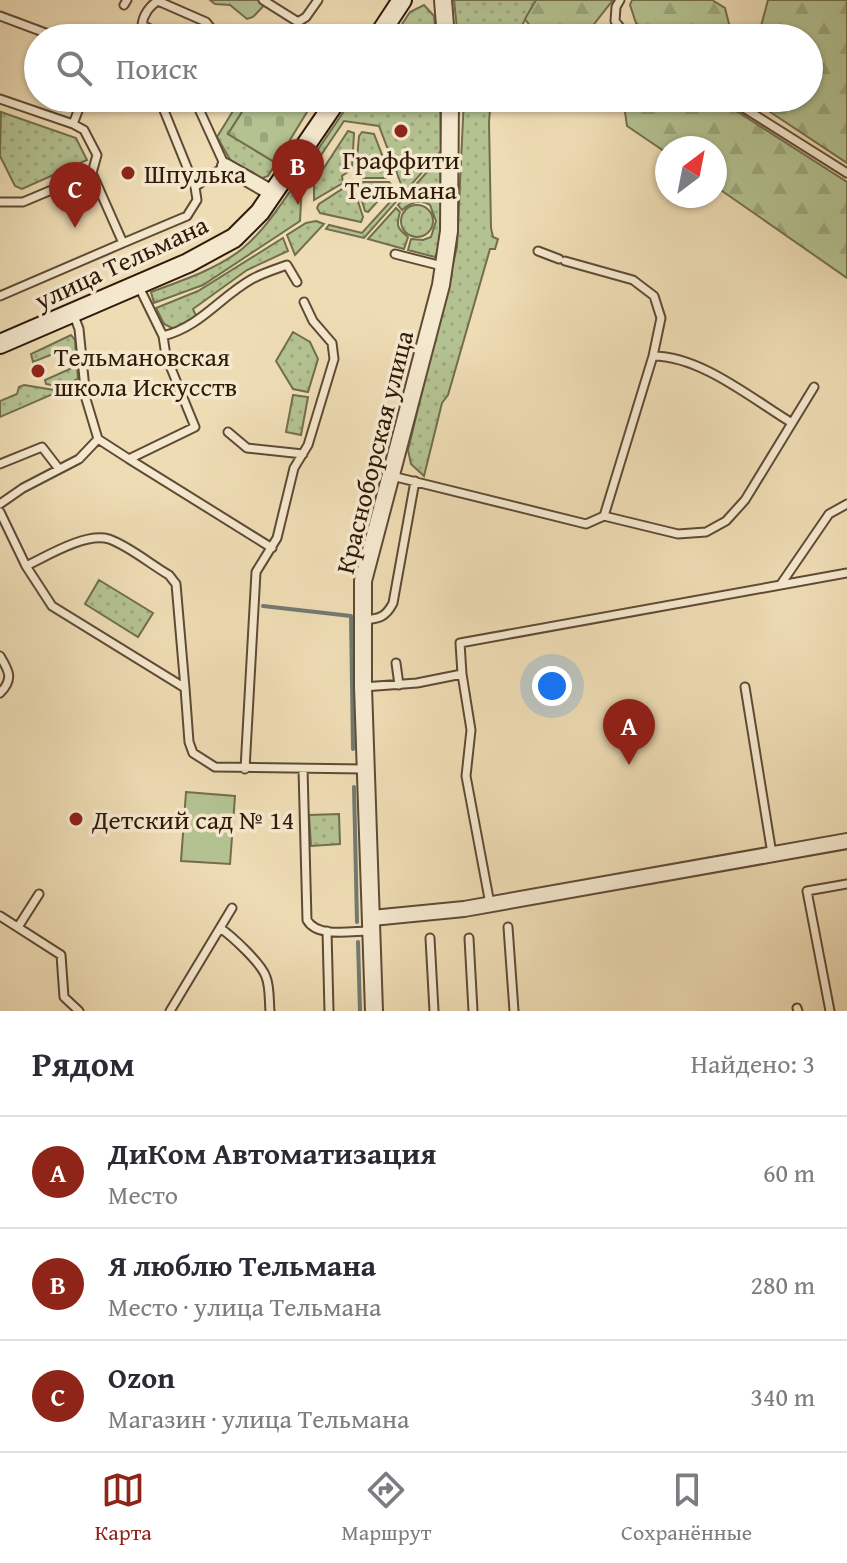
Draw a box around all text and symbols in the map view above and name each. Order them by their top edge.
search box [24,24,823,112]
icon: search [52,46,96,90]
text: Поиск [116,46,198,90]
marker: Граффити Тельмана [392,122,410,140]
north arrow [655,136,727,208]
pin: B [272,139,324,205]
place label: Граффити Тельмана [342,140,460,209]
place label: Шпулька [144,154,247,193]
pin: C [49,162,101,228]
marker: Шпулька [119,164,137,182]
street label: улица Тельмана [27,204,215,320]
street label: Красноборская улица [325,326,423,578]
place label: Тельмановская школа Искусств [54,337,237,406]
marker: Тельмановская школа Искусств [29,362,47,380]
your location [532,666,572,706]
pin: A [603,699,655,765]
place label: Детский сад № 14 [91,800,294,839]
marker: Детский сад № 14 [67,810,85,828]
text: Рядом [32,1039,135,1088]
text: Найдено: 3 [691,1044,815,1083]
text: ДиКом Автоматизация [108,1131,436,1175]
text: A [50,1153,66,1192]
text: 60 m [763,1153,815,1192]
text: Место [108,1175,178,1214]
text: Я люблю Тельмана [108,1243,376,1287]
text: B [50,1265,66,1304]
text: 280 m [750,1265,815,1304]
text: Место · улица Тельмана [108,1287,381,1326]
text: Ozon [108,1355,175,1399]
text: C [51,1377,65,1416]
text: 340 m [750,1377,815,1416]
text: Магазин · улица Тельмана [108,1399,409,1438]
tab: Карта [95,1468,152,1548]
tab: Маршрут [341,1468,431,1548]
tab: Сохранённые [621,1468,752,1548]

